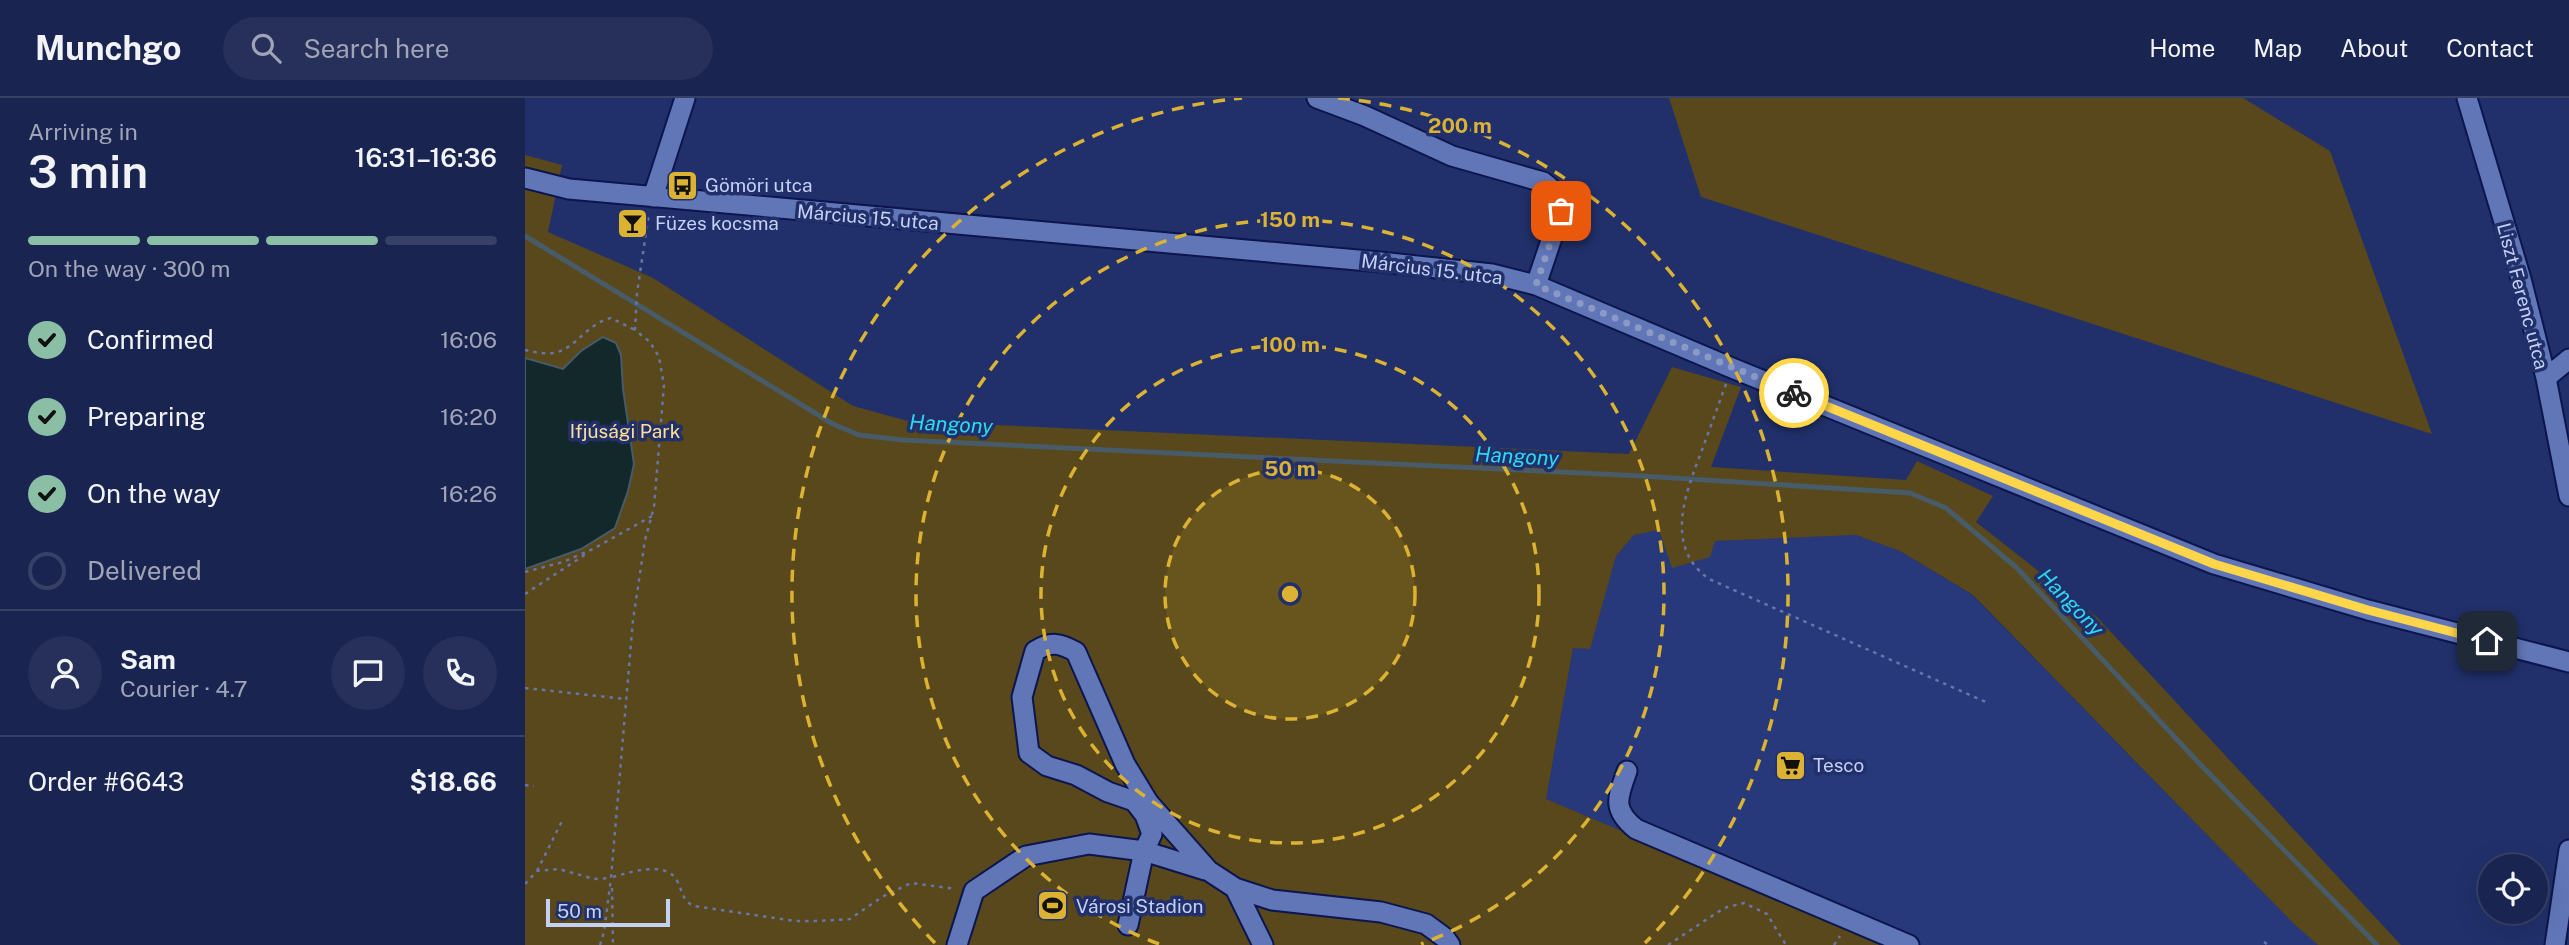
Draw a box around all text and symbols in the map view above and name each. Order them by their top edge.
search box [223,17,713,80]
text: Munchgo [35,29,181,67]
icon: search [247,29,285,67]
text: Search here [303,33,449,64]
text: Home [2149,34,2215,62]
text: Map [2253,34,2302,62]
text: About [2340,34,2408,62]
text: Contact [2446,34,2534,62]
text: 200 m [1428,113,1492,138]
text: Arriving in [28,118,138,145]
text: 16:31–16:36 [355,142,497,173]
text: 3 min [28,144,148,198]
bus stop icon: Gömöri utca [665,168,699,202]
place label: Gömöri utca [705,174,812,196]
pin [1531,181,1591,241]
icon: bag [1542,192,1580,230]
street label: Március 15. utca [796,200,940,234]
bar icon: Füzes kocsma [615,206,649,240]
text: 150 m [1260,207,1320,232]
place label: Füzes kocsma [655,212,779,234]
street label: Liszt Ferenc utca [2493,220,2553,372]
street label: Március 15. utca [1360,249,1504,289]
text: On the way · 300 m [28,255,230,282]
icon: check [28,321,66,359]
text: Confirmed [87,324,214,355]
text: 16:06 [440,326,497,353]
text: 100 m [1260,332,1320,357]
courier [1759,358,1829,428]
icon: bike [1775,374,1813,412]
icon: check [28,398,66,436]
text: Preparing [87,401,206,432]
text: 16:20 [440,403,497,430]
water label: Hangony [908,409,994,439]
park label: Ifjúsági Park [570,420,681,442]
water label: Hangony [1474,441,1560,471]
text: 50 m [1264,456,1316,481]
icon: check [28,475,66,513]
text: On the way [87,478,221,509]
text: 16:26 [440,480,497,507]
text: Delivered [87,555,202,586]
water label: Hangony [2033,563,2109,641]
centre of rings [1278,582,1302,606]
pin [2457,611,2517,671]
icon: home [2468,622,2506,660]
button: person [28,636,102,710]
button: chat [331,636,405,710]
button: phone [423,636,497,710]
text: Sam [120,644,176,675]
text: Courier · 4.7 [120,675,248,702]
supermarket icon: Tesco [1773,748,1807,782]
place label: Tesco [1813,754,1864,776]
text: Order #6643 [28,766,184,797]
text: $18.66 [409,766,497,797]
map controls [2478,854,2548,924]
button: locate [2478,854,2548,924]
sports icon: Városi Stadion [1036,889,1070,923]
place label: Városi Stadion [1076,895,1203,917]
scale bar [546,896,670,928]
text: 50 m [557,900,602,922]

